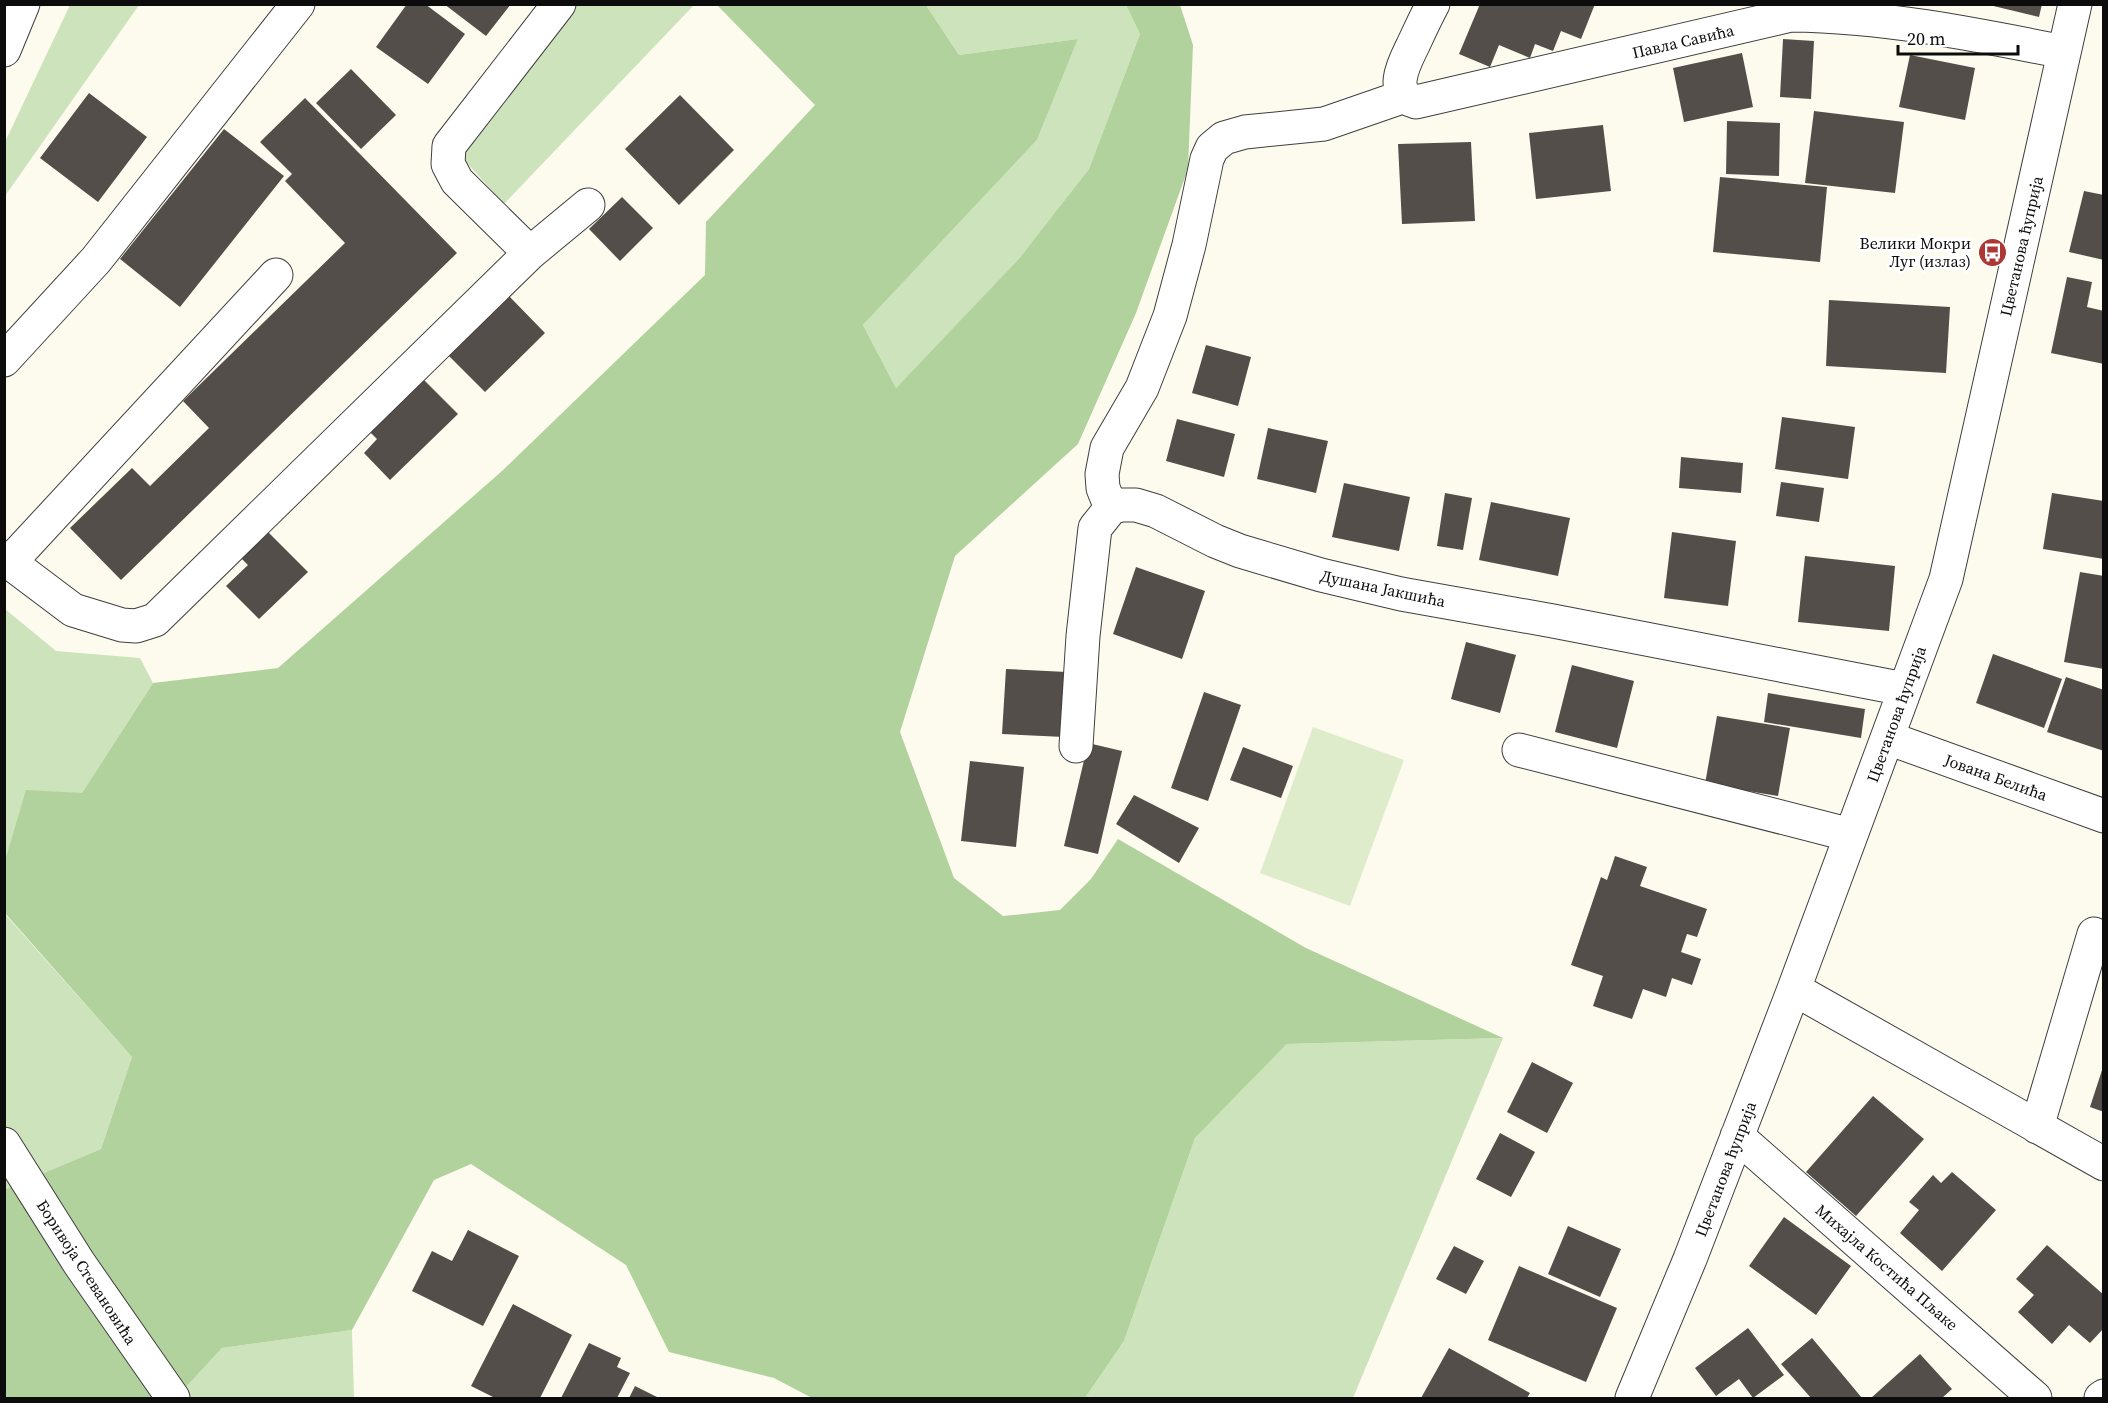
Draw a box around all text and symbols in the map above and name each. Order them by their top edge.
street label: Павла Савића [1630,18,1737,63]
scale bar [1898,18,2018,56]
text: 20 m [1907,26,1945,51]
street label: Цветанова ћуприја [1994,173,2048,318]
place label: Велики Мокри Луг (излаз) [1860,232,1971,272]
bus stop icon: Велики Мокри Луг (излаз) [1976,236,2008,268]
street label: Душана Јакшића [1318,564,1448,612]
street label: Цветанова ћуприја [1861,642,1931,785]
street label: Јована Белића [1941,748,2051,806]
street label: Цветанова ћуприја [1689,1097,1761,1240]
street label: Боривоја Стевановића [32,1195,143,1350]
street label: Михајла Костића Пљаке [1811,1199,1963,1335]

